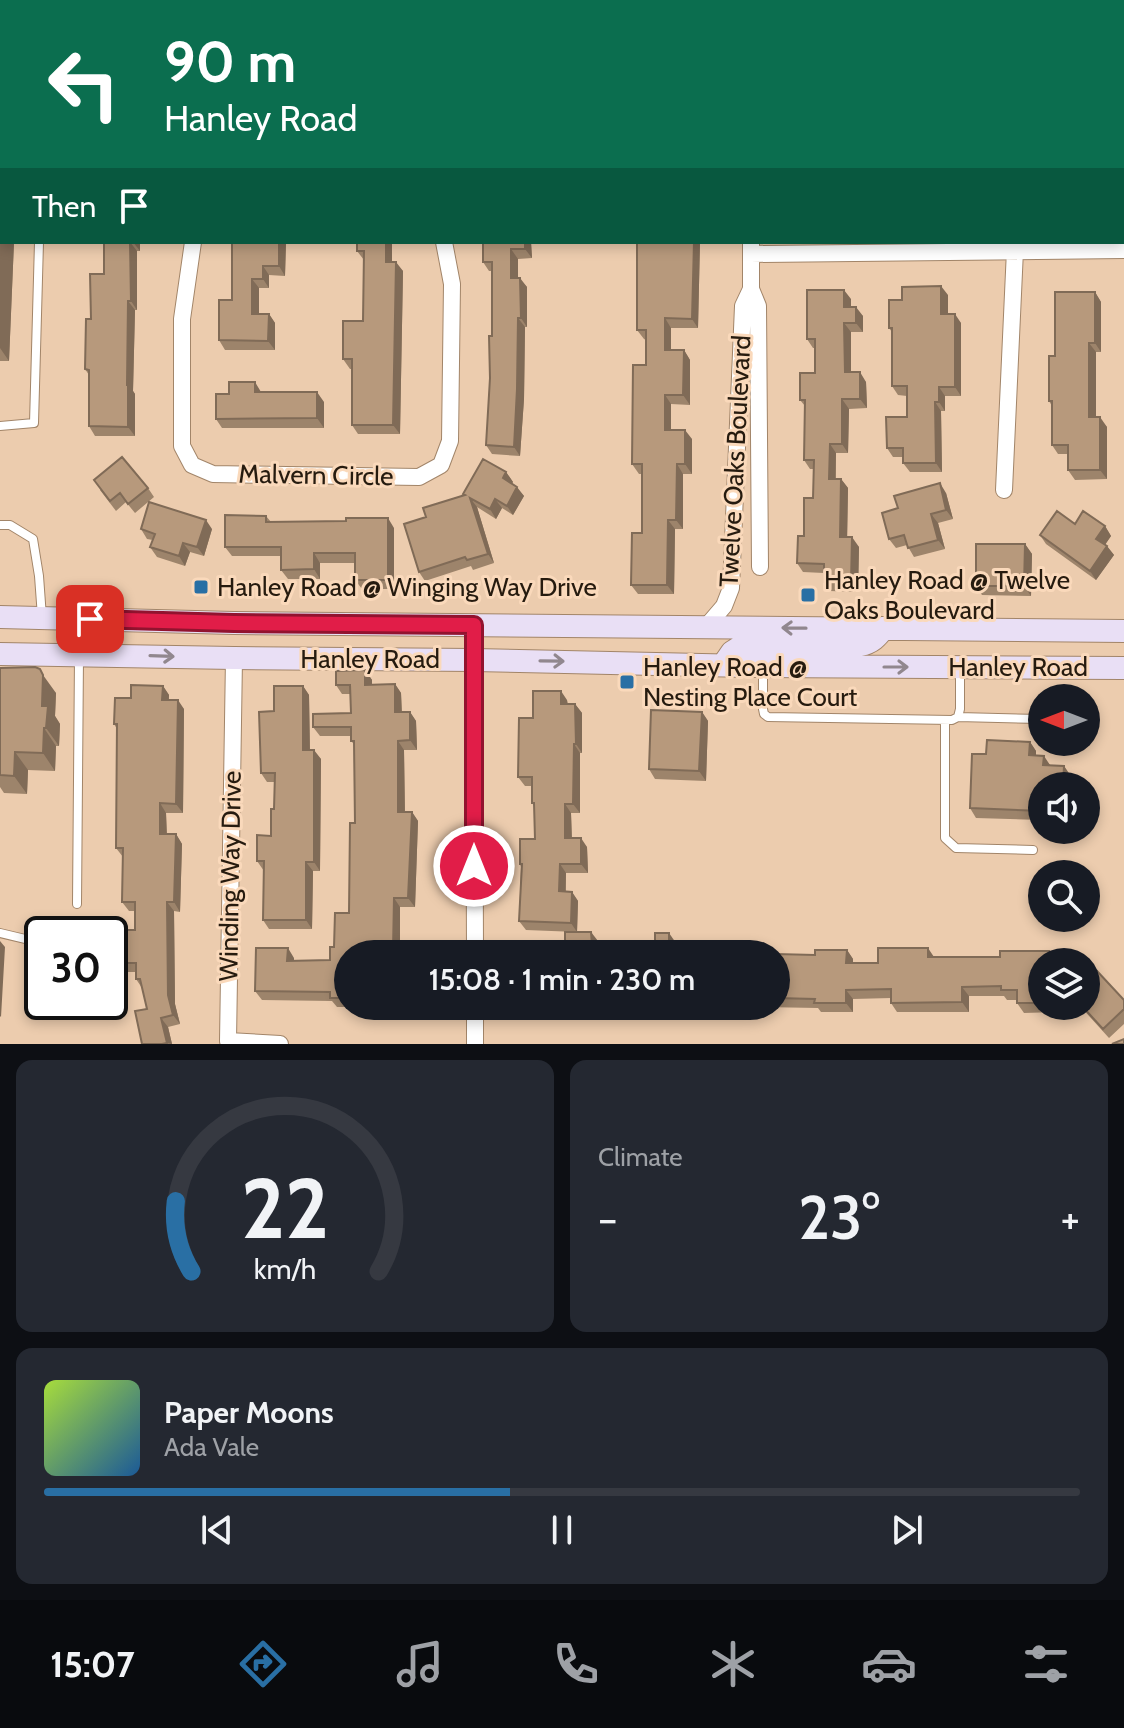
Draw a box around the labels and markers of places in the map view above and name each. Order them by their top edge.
place label: Hanley Road @ Twelve Oaks Boulevard [824,564,1070,626]
place label: Hanley Road @ Winging Way Drive [217,571,597,603]
marker: Hanley Road @ Winging Way Drive [192,578,210,596]
pin [56,585,124,653]
marker: Hanley Road @ Twelve Oaks Boulevard [799,586,817,604]
place label: Hanley Road @ Nesting Place Court [643,651,858,713]
marker: Hanley Road @ Nesting Place Court [618,673,636,691]

